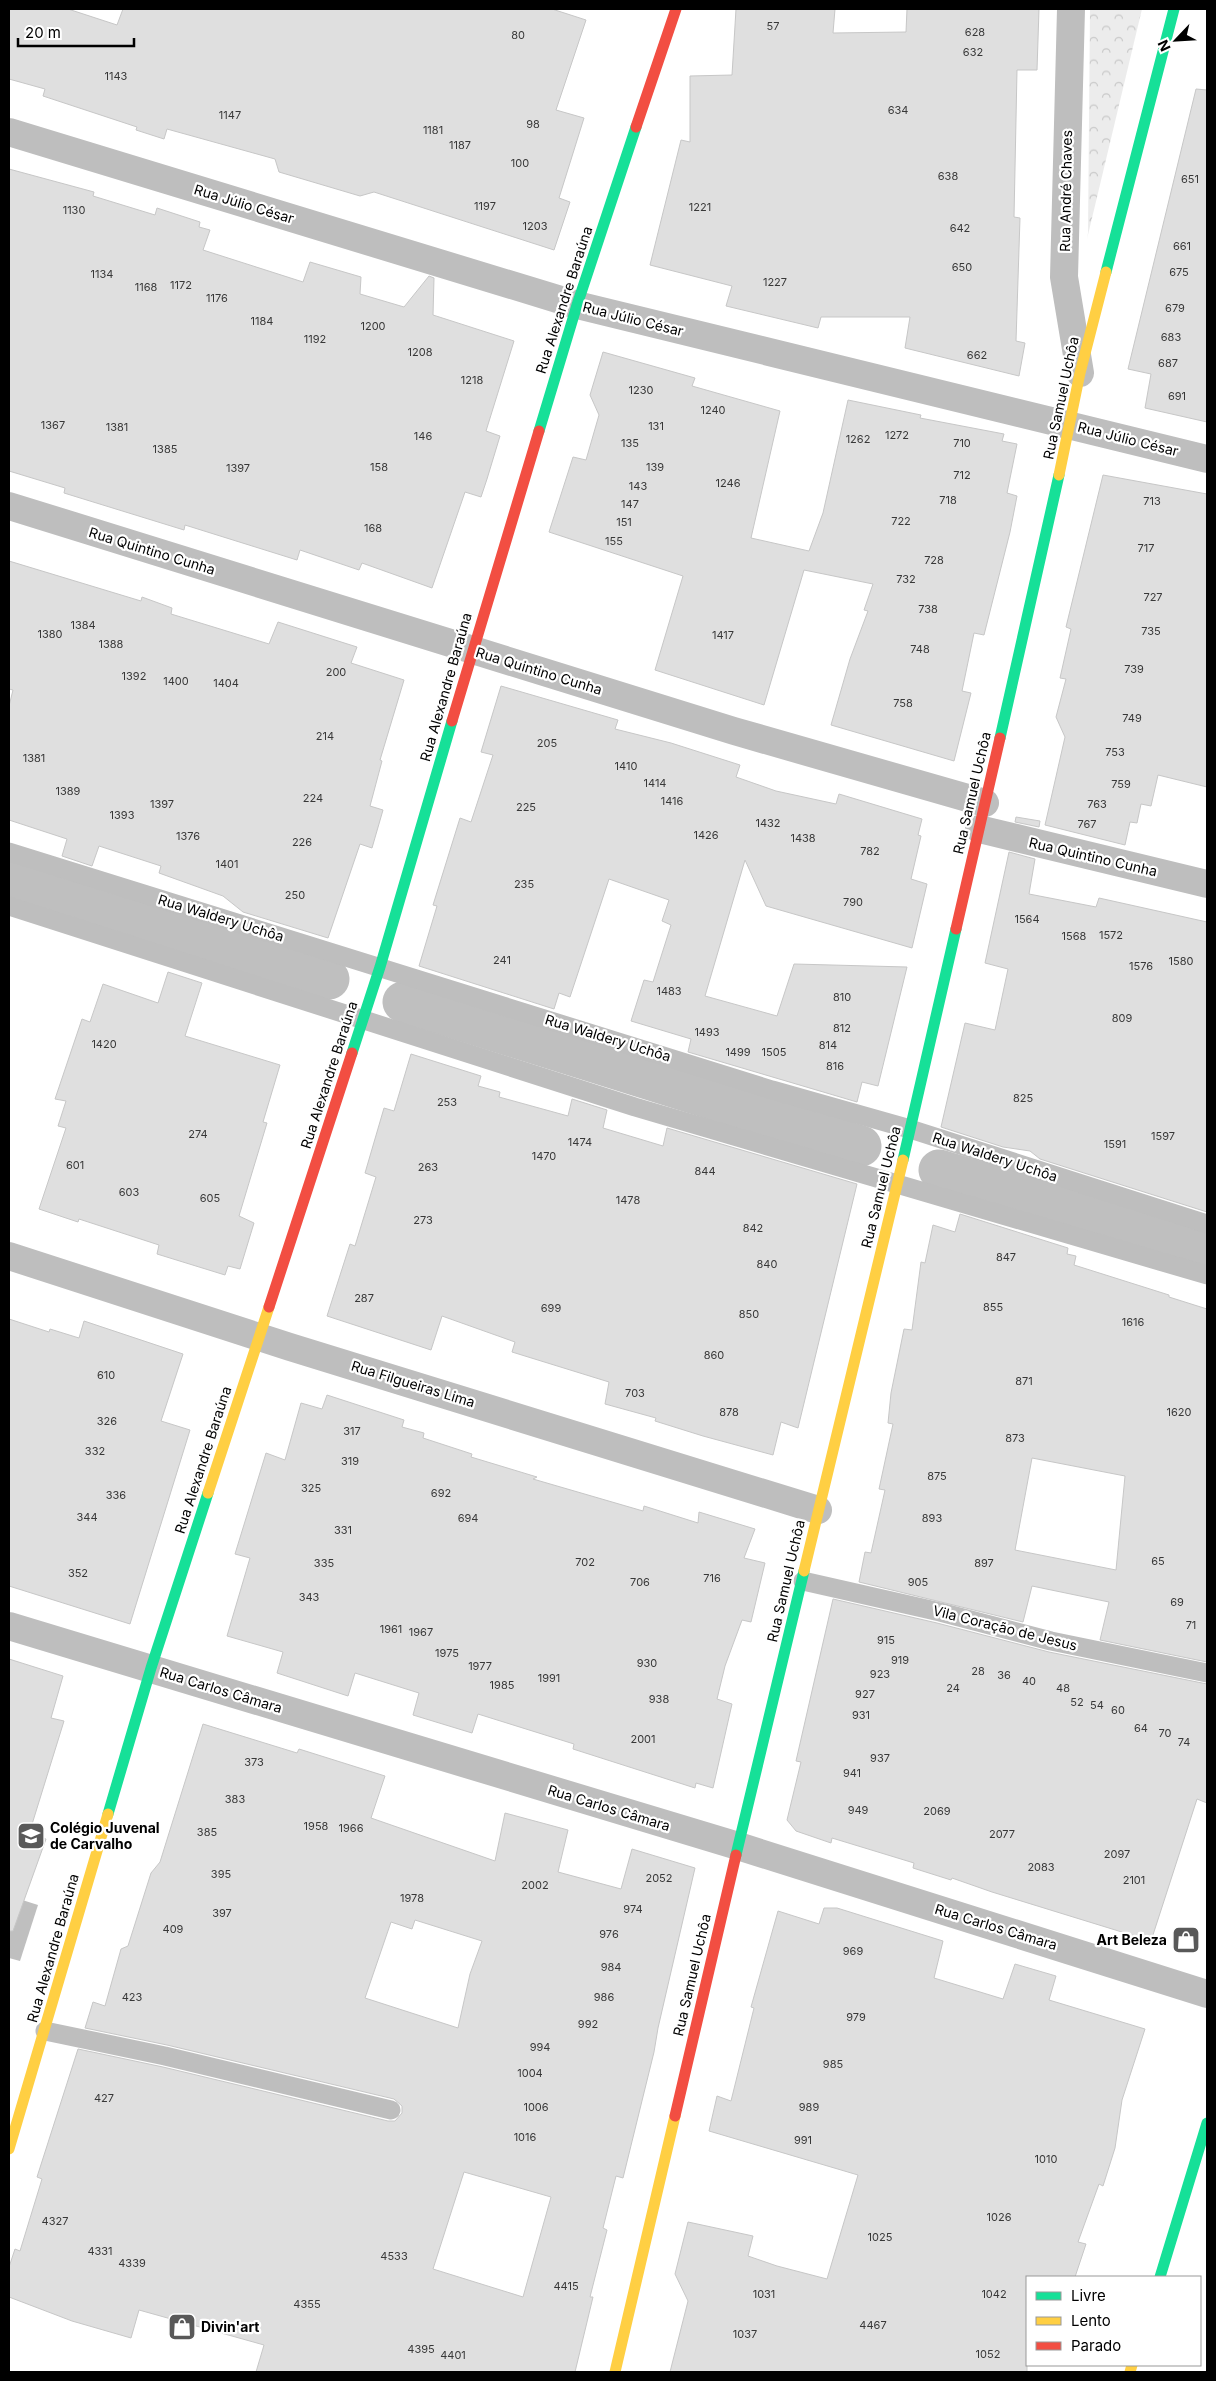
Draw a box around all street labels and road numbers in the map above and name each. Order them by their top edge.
street label: Rua André Chaves [1056,130,1075,252]
street label: Rua Júlio César [192,180,296,227]
street label: Rua Alexandre Baraúna [532,224,595,376]
street label: Rua Júlio César [581,298,685,339]
street label: Rua Samuel Uchôa [1039,335,1082,461]
street label: Rua Júlio César [1076,418,1180,459]
street label: Rua Quintino Cunha [87,523,217,578]
street label: Rua Alexandre Baraúna [416,610,475,763]
street label: Rua Quintino Cunha [474,643,604,698]
street label: Rua Samuel Uchôa [949,730,994,856]
street label: Rua Quintino Cunha [1027,833,1159,880]
street label: Rua Waldery Uchôa [156,890,286,945]
street label: Rua Alexandre Baraúna [297,999,360,1151]
street label: Rua Waldery Uchôa [543,1010,673,1065]
street label: Rua Samuel Uchôa [857,1124,904,1250]
street label: Rua Waldery Uchôa [930,1128,1060,1185]
street label: Rua Filgueiras Lima [349,1357,477,1410]
street label: Rua Alexandre Baraúna [171,1384,234,1536]
street label: Rua Samuel Uchôa [763,1518,808,1644]
street label: Vila Coração de Jesus [931,1601,1079,1654]
street label: Rua Carlos Câmara [158,1663,284,1716]
street label: Rua Carlos Câmara [546,1781,672,1834]
street label: Rua Alexandre Baraúna [23,1871,82,2024]
street label: Rua Carlos Câmara [933,1900,1059,1953]
street label: Rua Samuel Uchôa [669,1912,714,2038]

